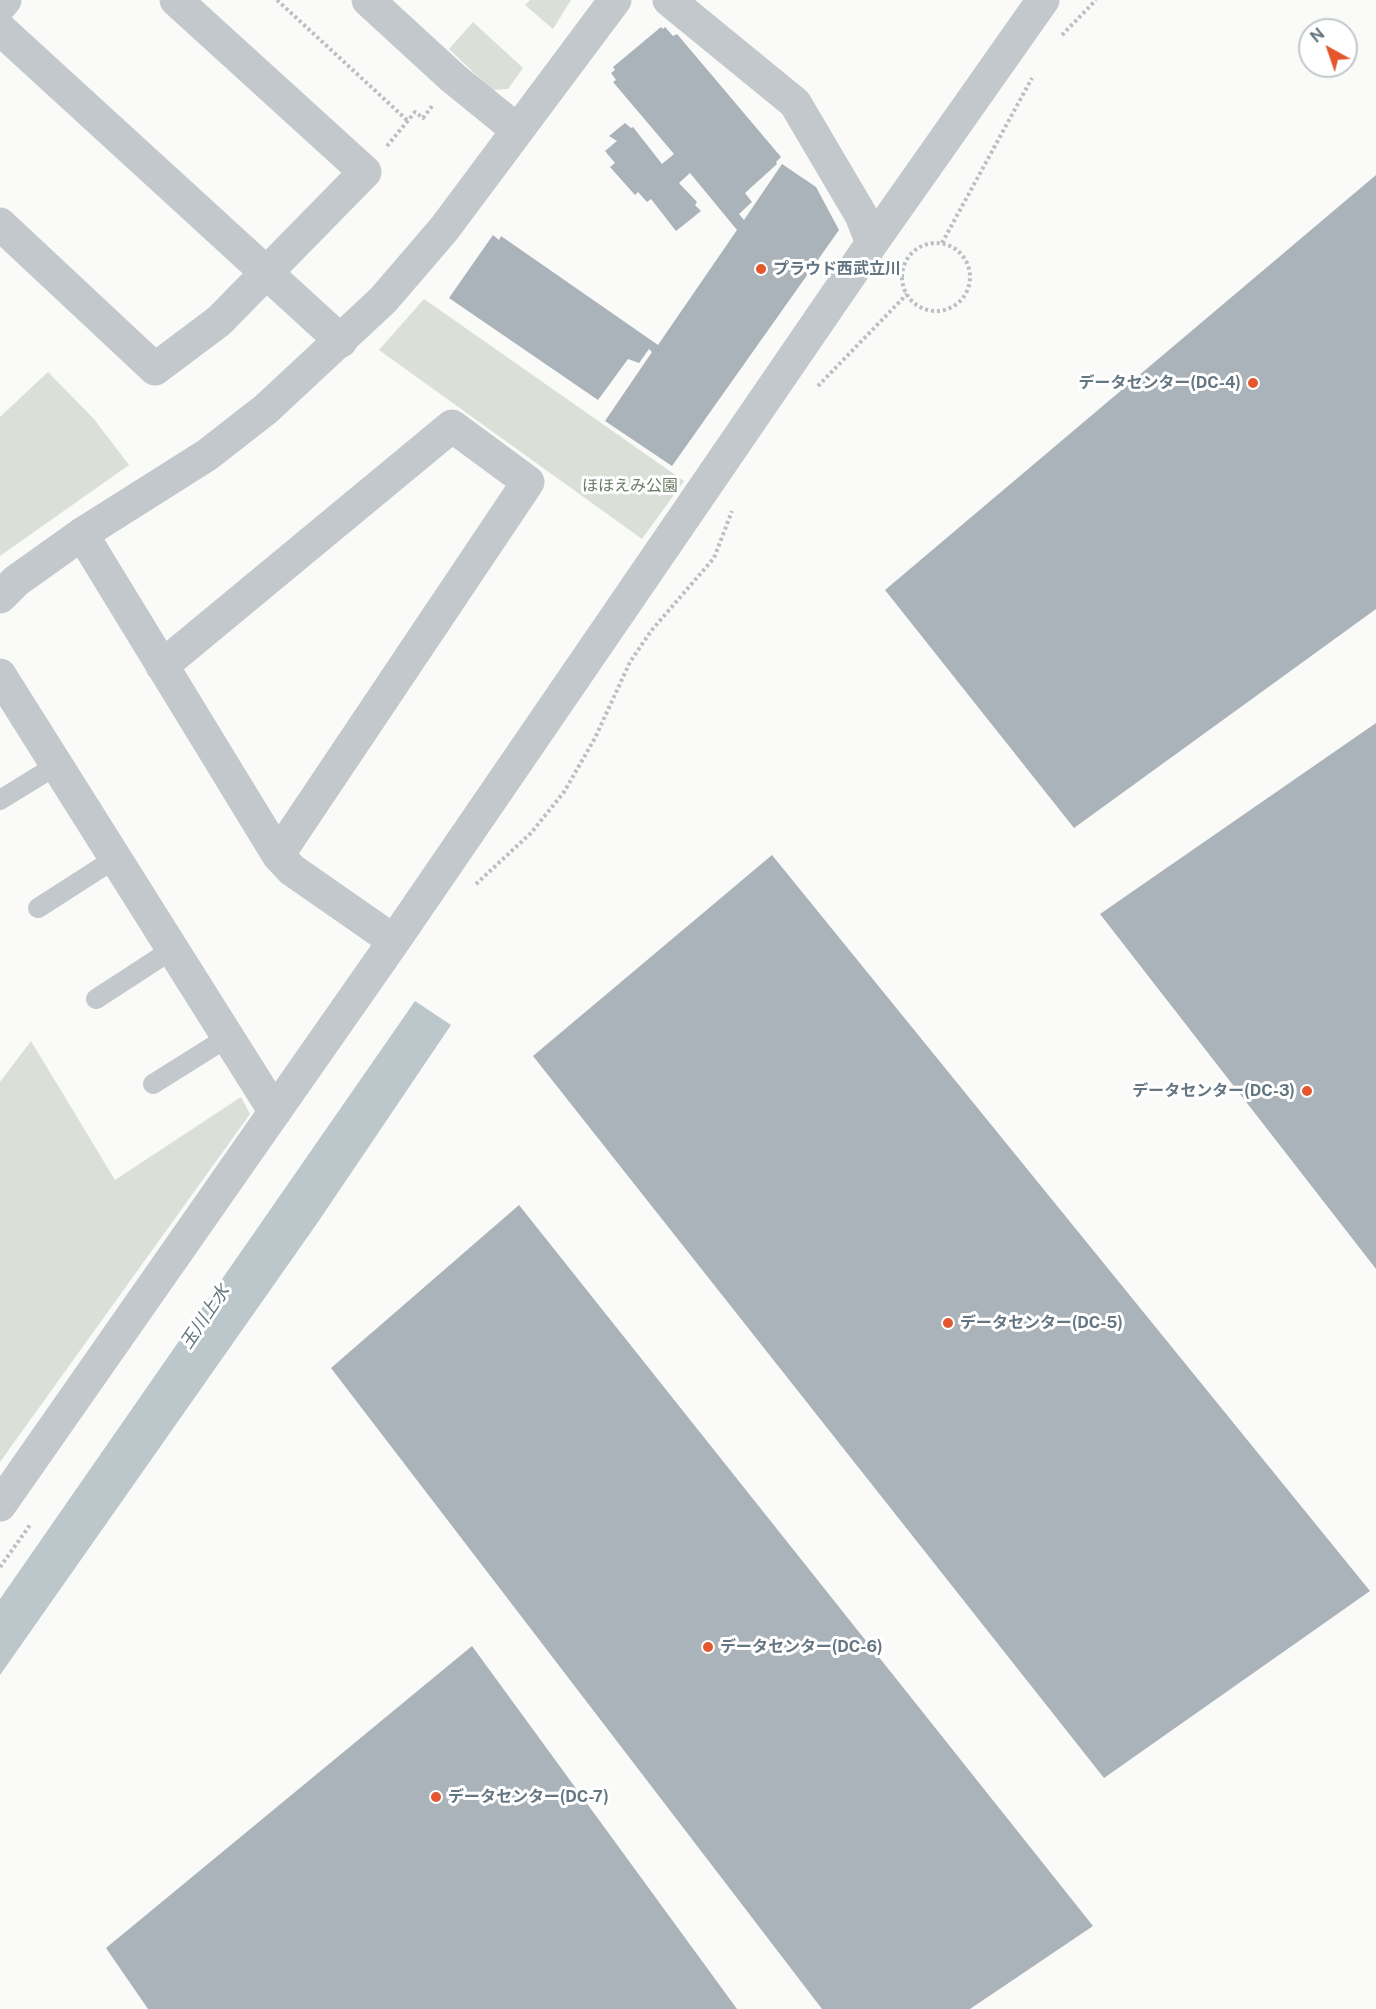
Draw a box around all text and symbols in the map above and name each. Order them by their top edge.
north arrow [1298,18,1358,78]
text: N [1306,24,1328,47]
place label: プラウド西武立川 [773,259,901,279]
marker: プラウド西武立川 [754,262,768,276]
place label: データセンター(DC-4) [1078,373,1241,393]
marker: データセンター(DC-4) [1246,376,1260,390]
park label: ほほえみ公園 [582,476,678,496]
place label: データセンター(DC-3) [1132,1081,1295,1101]
marker: データセンター(DC-3) [1300,1084,1314,1098]
water label: 玉川上水 [176,1281,234,1353]
place label: データセンター(DC-5) [960,1313,1123,1333]
marker: データセンター(DC-5) [941,1316,955,1330]
place label: データセンター(DC-6) [720,1637,883,1657]
marker: データセンター(DC-6) [701,1640,715,1654]
place label: データセンター(DC-7) [448,1787,609,1807]
marker: データセンター(DC-7) [429,1790,443,1804]

